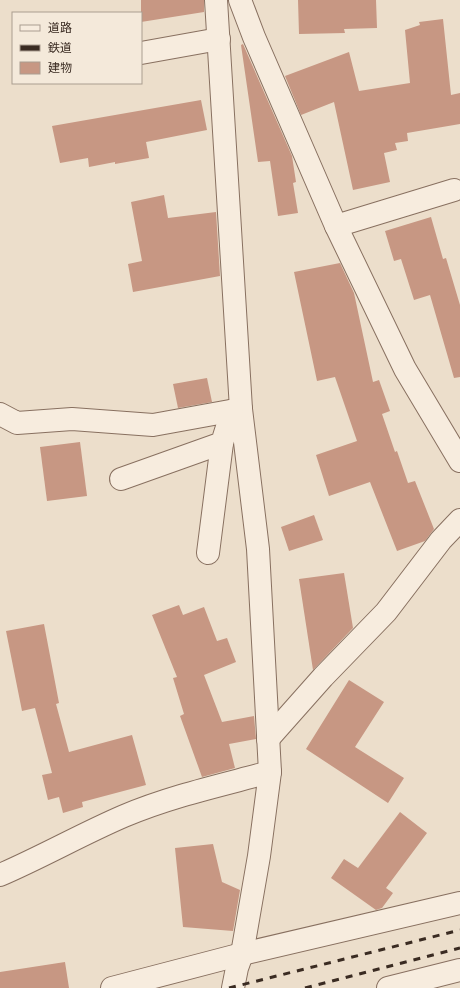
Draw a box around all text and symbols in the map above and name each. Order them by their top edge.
legend [12,12,142,84]
text: 道路 [48,21,72,35]
text: 鉄道 [48,41,72,55]
text: 建物 [48,61,72,75]

